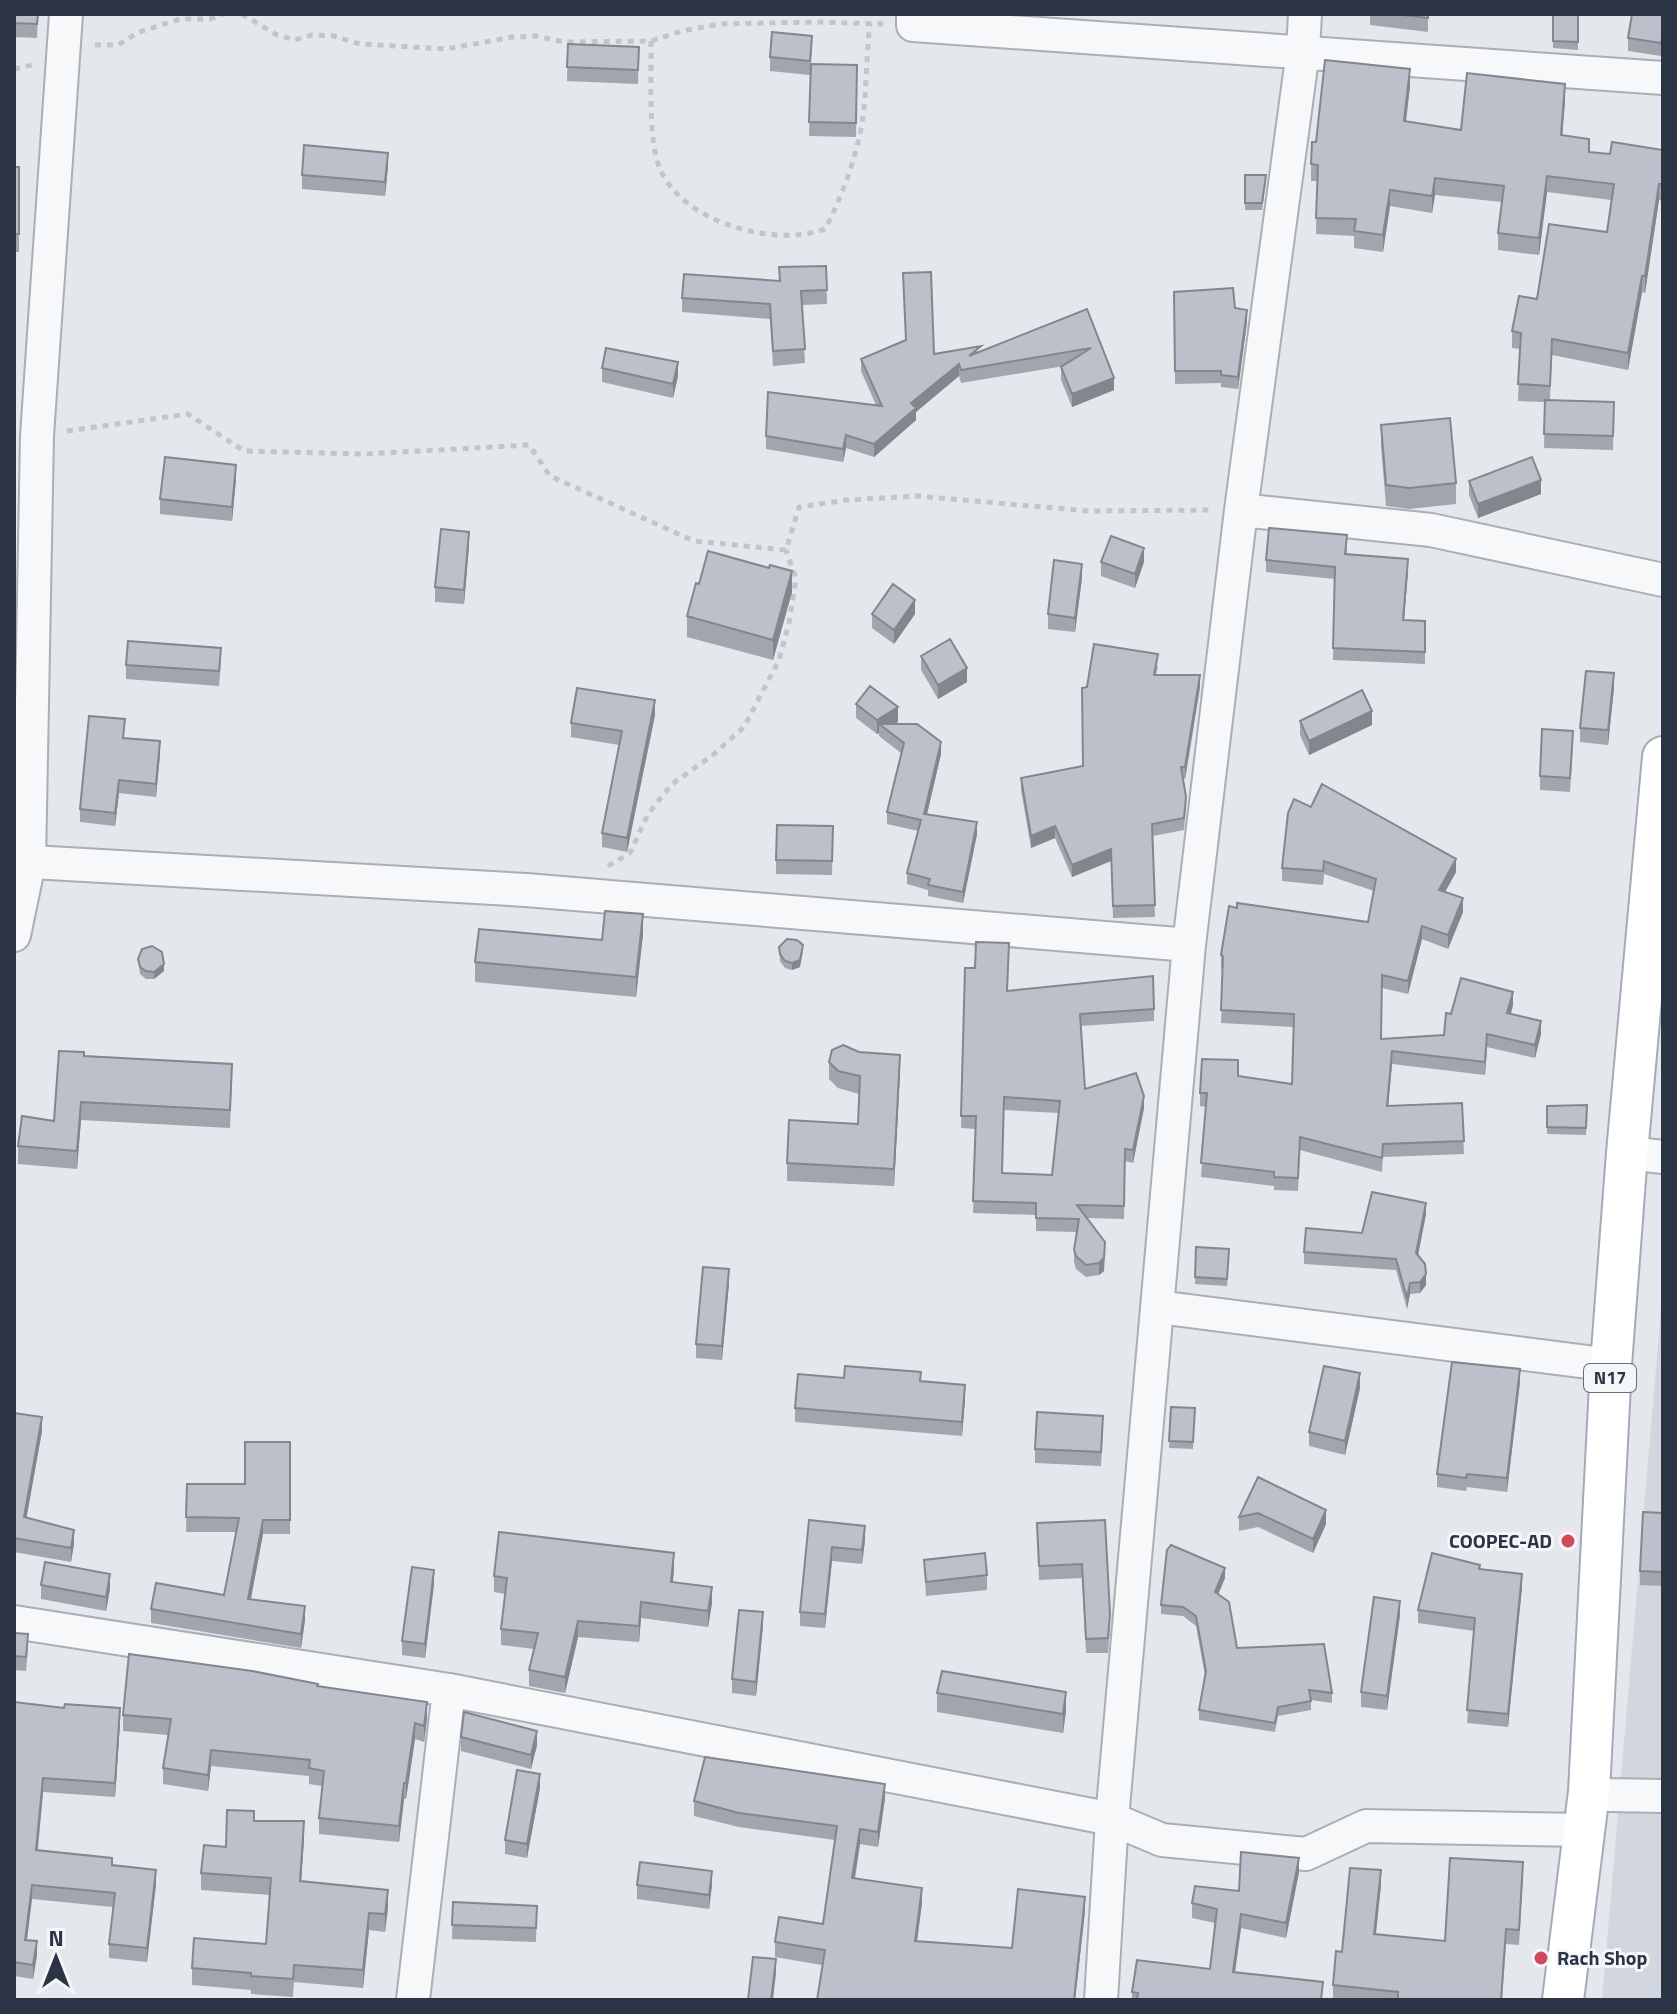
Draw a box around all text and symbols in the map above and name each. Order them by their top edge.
road number: N17 [1584,1364,1636,1392]
place label: COOPEC-AD [1449,1525,1552,1556]
marker: COOPEC-AD [1559,1532,1577,1550]
north arrow [16,1918,96,1998]
text: N [48,1921,64,1955]
place label: Rach Shop [1557,1942,1647,1973]
marker: Rach Shop [1532,1949,1550,1967]

